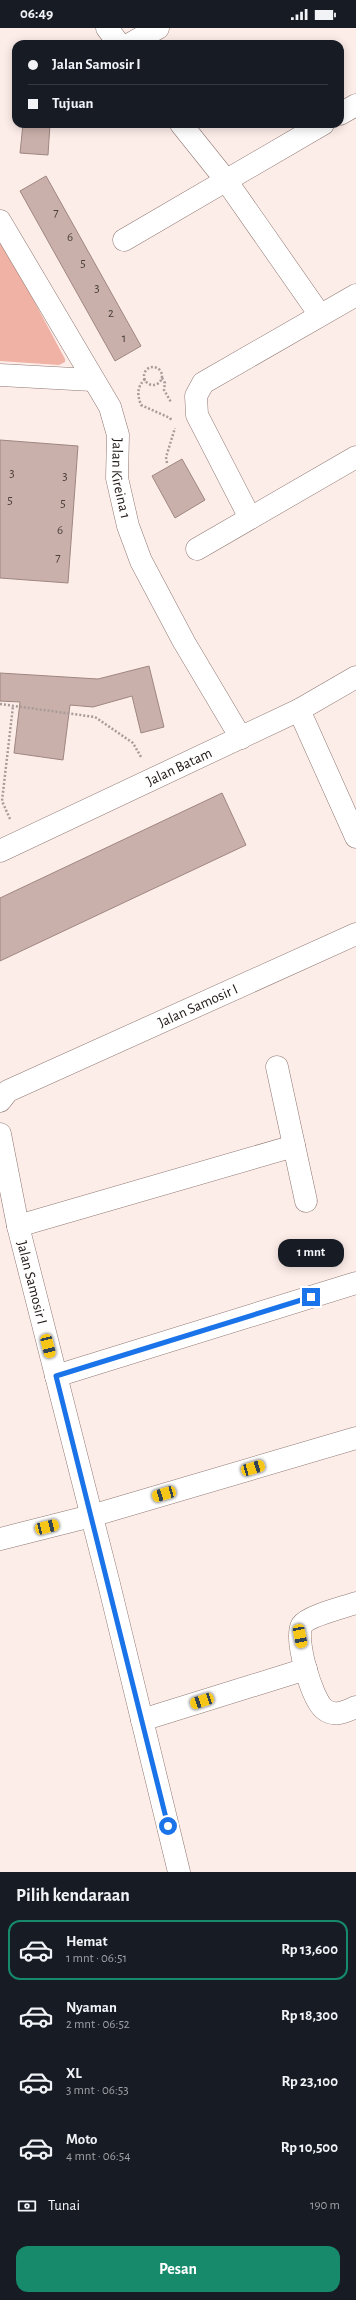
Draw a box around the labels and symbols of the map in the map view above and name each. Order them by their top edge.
house number: 7 [53,206,59,219]
house number: 6 [67,231,73,244]
house number: 5 [80,257,86,270]
house number: 3 [94,282,100,295]
house number: 2 [108,307,114,320]
house number: 1 [122,332,126,345]
street label: Jalan Kireina 1 [109,438,134,520]
house number: 3 [9,467,15,480]
house number: 3 [62,470,68,483]
house number: 5 [7,494,13,507]
house number: 5 [60,497,66,510]
house number: 6 [57,524,63,537]
house number: 7 [55,551,61,564]
street label: Jalan Batam [144,745,214,788]
street label: Jalan Samosir I [156,981,240,1030]
street label: Jalan Samosir I [15,1239,50,1326]
callout: 1 mnt [278,1239,344,1267]
route end [302,1288,320,1306]
car [39,1333,57,1359]
car [240,1459,266,1477]
car [151,1485,177,1503]
car [34,1518,60,1536]
car [292,1623,308,1649]
car [189,1692,215,1710]
route start [159,1817,177,1835]

